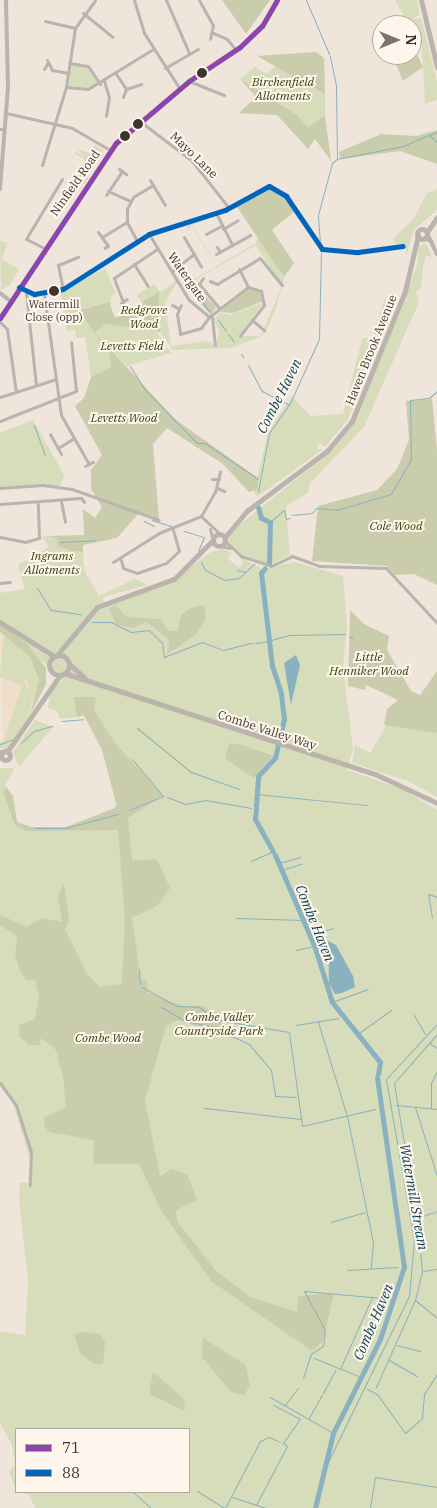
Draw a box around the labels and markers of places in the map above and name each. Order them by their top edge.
unlabelled marker [197,68,207,78]
unlabelled marker [133,119,143,129]
unlabelled marker [120,131,130,141]
marker: Watermill Close (opp) [49,286,59,296]
place label: Watermill Close (opp) [25,298,83,324]

